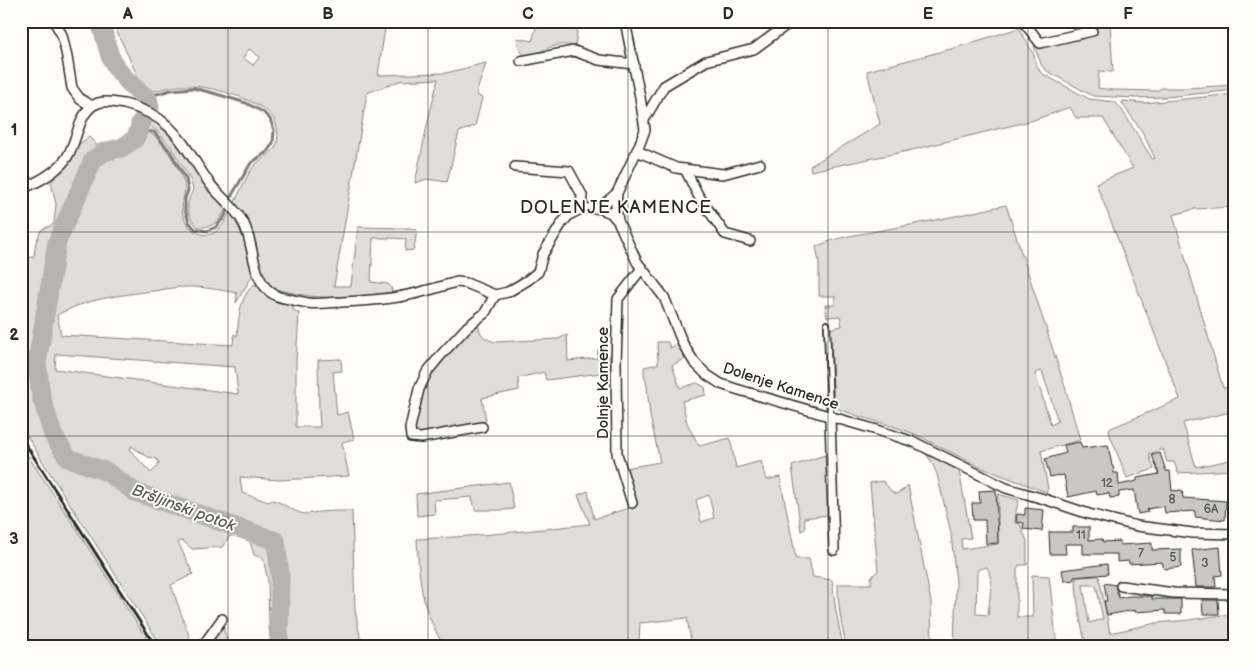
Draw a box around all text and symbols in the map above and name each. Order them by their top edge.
text: A [122,5,133,24]
text: B [322,5,334,24]
text: C [522,5,534,24]
text: D [722,5,734,24]
text: E [923,5,933,24]
text: F [1123,5,1133,24]
text: 1 [11,121,17,140]
district label: DOLENJE KAMENCE [520,197,712,218]
text: 2 [9,326,19,345]
street label: Dolnje Kamence [594,327,613,439]
street label: Dolenje Kamence [720,359,841,414]
house number: 12 [1101,476,1113,491]
water label: Bršljinski potok [129,481,239,536]
house number: 8 [1169,492,1176,507]
house number: 6A [1204,502,1219,517]
house number: 11 [1076,528,1086,543]
text: 3 [9,530,19,549]
house number: 7 [1138,546,1144,561]
house number: 5 [1170,550,1177,565]
house number: 3 [1201,556,1209,571]

